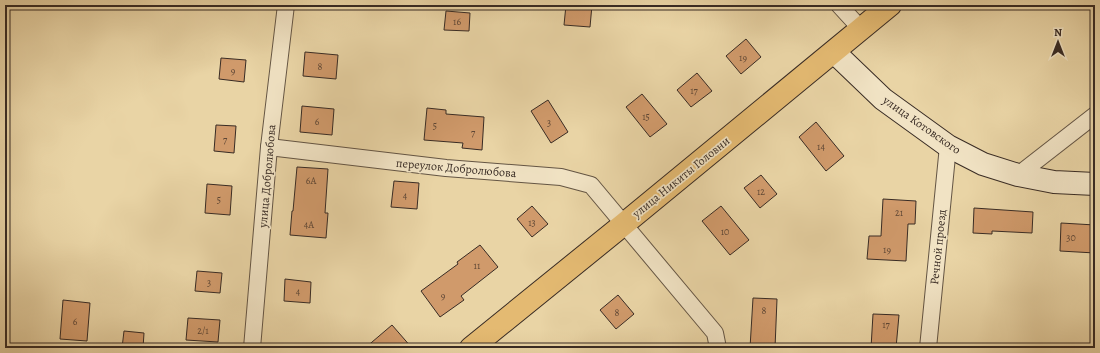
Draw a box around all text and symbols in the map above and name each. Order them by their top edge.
house number: 16 [453,15,461,28]
north arrow [1038,22,1078,62]
text: N [1054,25,1062,40]
house number: 19 [739,51,747,64]
house number: 8 [318,60,323,73]
house number: 9 [231,64,236,77]
house number: 17 [690,84,699,97]
street label: улица Котовского [879,92,964,158]
house number: 15 [642,110,650,123]
house number: 6 [315,115,320,128]
house number: 3 [547,116,551,129]
house number: 5 [433,119,437,132]
street label: улица Добролюбова [254,123,280,229]
house number: 7 [471,126,476,139]
house number: 7 [223,133,228,146]
street label: улица Никиты Головни [628,133,733,222]
house number: 14 [817,140,825,153]
street label: переулок Добролюбова [395,155,517,181]
house number: 6А [306,174,316,187]
house number: 12 [757,185,765,198]
house number: 4 [403,189,408,202]
house number: 5 [217,193,221,206]
house number: 21 [895,206,904,219]
street label: Речной проезд [926,209,950,285]
house number: 13 [528,216,536,229]
house number: 4А [304,218,314,231]
house number: 10 [721,225,729,238]
house number: 30 [1066,231,1076,244]
house number: 19 [883,243,891,256]
house number: 11 [474,259,481,272]
house number: 3 [207,276,211,289]
house number: 4 [296,285,301,298]
house number: 9 [441,289,446,302]
house number: 8 [762,304,767,317]
house number: 8 [615,306,620,319]
house number: 6 [73,315,78,328]
house number: 17 [882,318,891,331]
house number: 2/1 [197,324,209,337]

